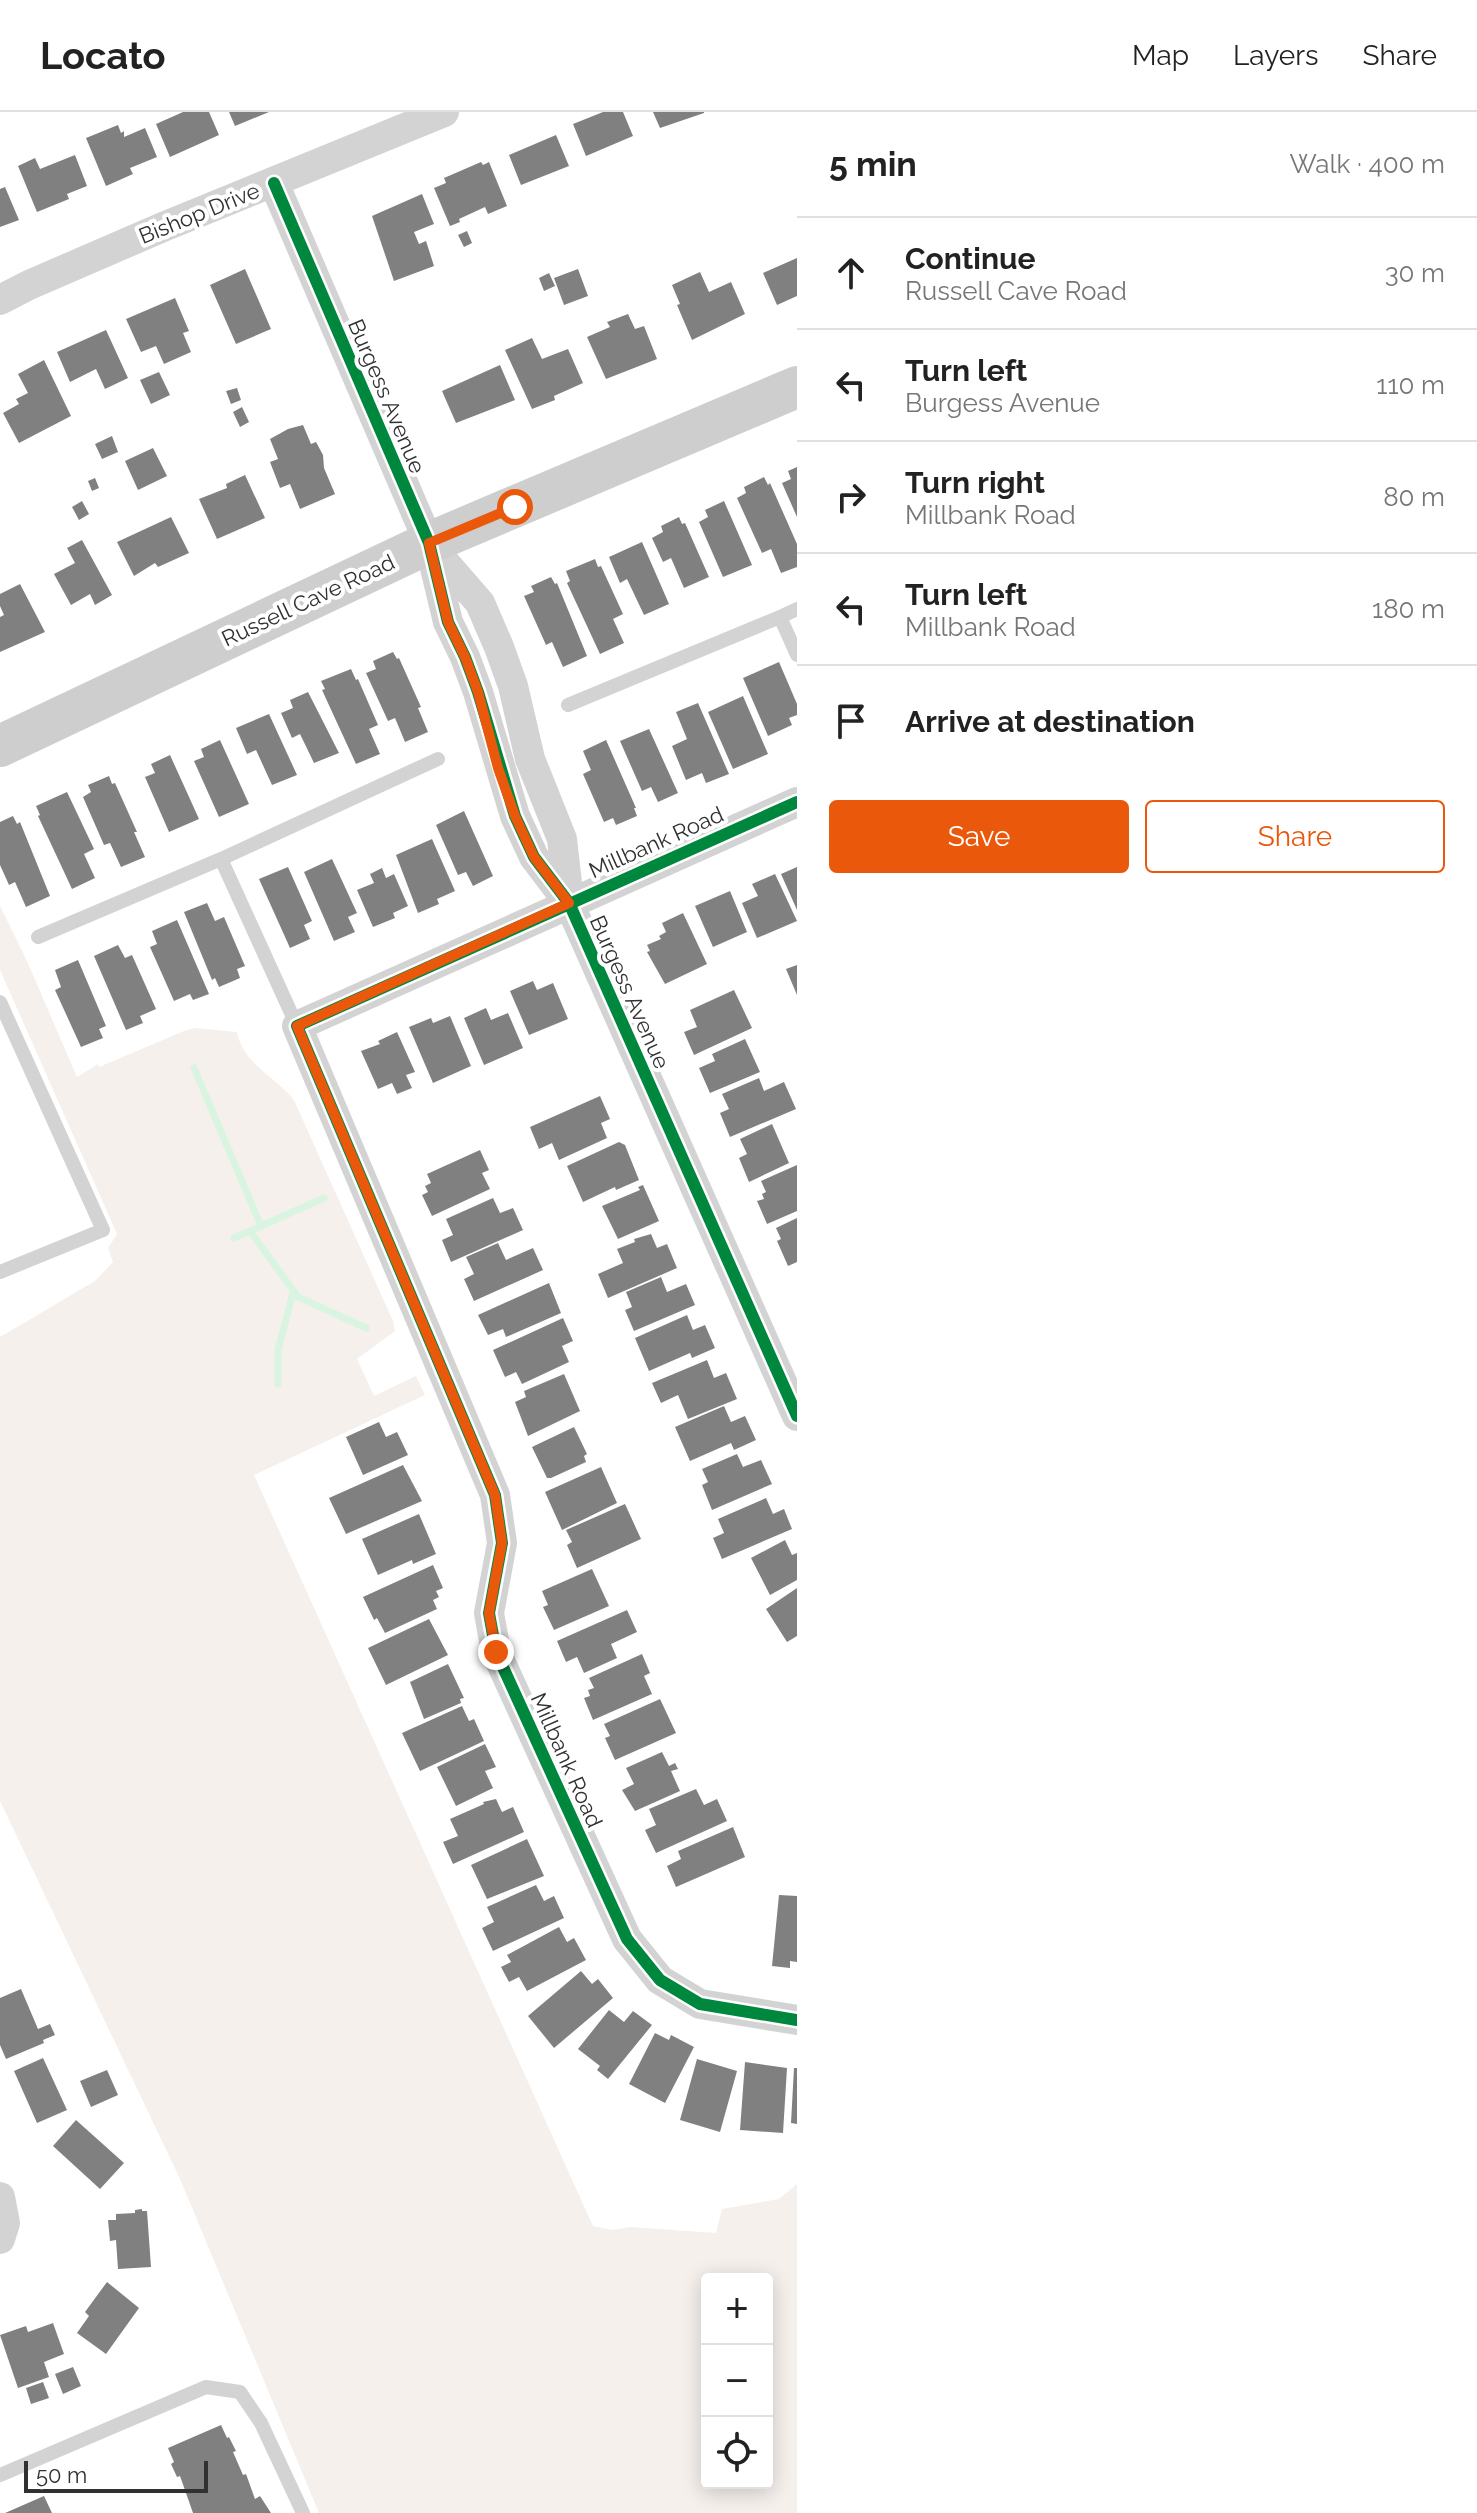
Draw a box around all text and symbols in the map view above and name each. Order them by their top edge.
text: Locato [40,33,166,78]
text: Map [1132,39,1189,72]
text: Layers [1233,39,1319,72]
text: Share [1363,39,1437,72]
text: 5 min [829,144,917,184]
text: Walk · 400 m [1289,149,1445,179]
street label: Bishop Drive [135,177,263,249]
text: Continue [905,241,1036,276]
icon: ahead [829,251,873,295]
text: 30 m [1385,258,1445,288]
text: Russell Cave Road [905,276,1127,306]
street label: Burgess Avenue [343,315,431,477]
text: Turn left [905,353,1027,388]
icon: left [829,363,873,407]
text: 110 m [1376,370,1445,400]
text: Burgess Avenue [905,388,1100,418]
text: Turn right [905,465,1045,500]
icon: right [829,475,873,519]
text: 80 m [1383,482,1445,512]
route start [497,489,533,525]
text: Millbank Road [905,500,1076,530]
street label: Russell Cave Road [217,549,399,651]
text: Turn left [905,577,1027,612]
icon: left [829,587,873,631]
text: 180 m [1372,594,1445,624]
text: Millbank Road [905,612,1076,642]
icon: arrive [829,699,873,743]
text: Arrive at destination [905,704,1195,739]
button: Save [829,800,1129,873]
button: Share [1145,800,1445,873]
street label: Millbank Road [585,801,727,883]
street label: Burgess Avenue [585,911,675,1073]
route end [478,1634,514,1670]
street label: Millbank Road [526,1689,608,1831]
map controls [701,2273,773,2489]
button: + [701,2273,773,2345]
button: − [701,2345,773,2417]
button: locate [701,2417,773,2489]
scale bar [24,2457,208,2493]
text: 50 m [36,2462,87,2488]

